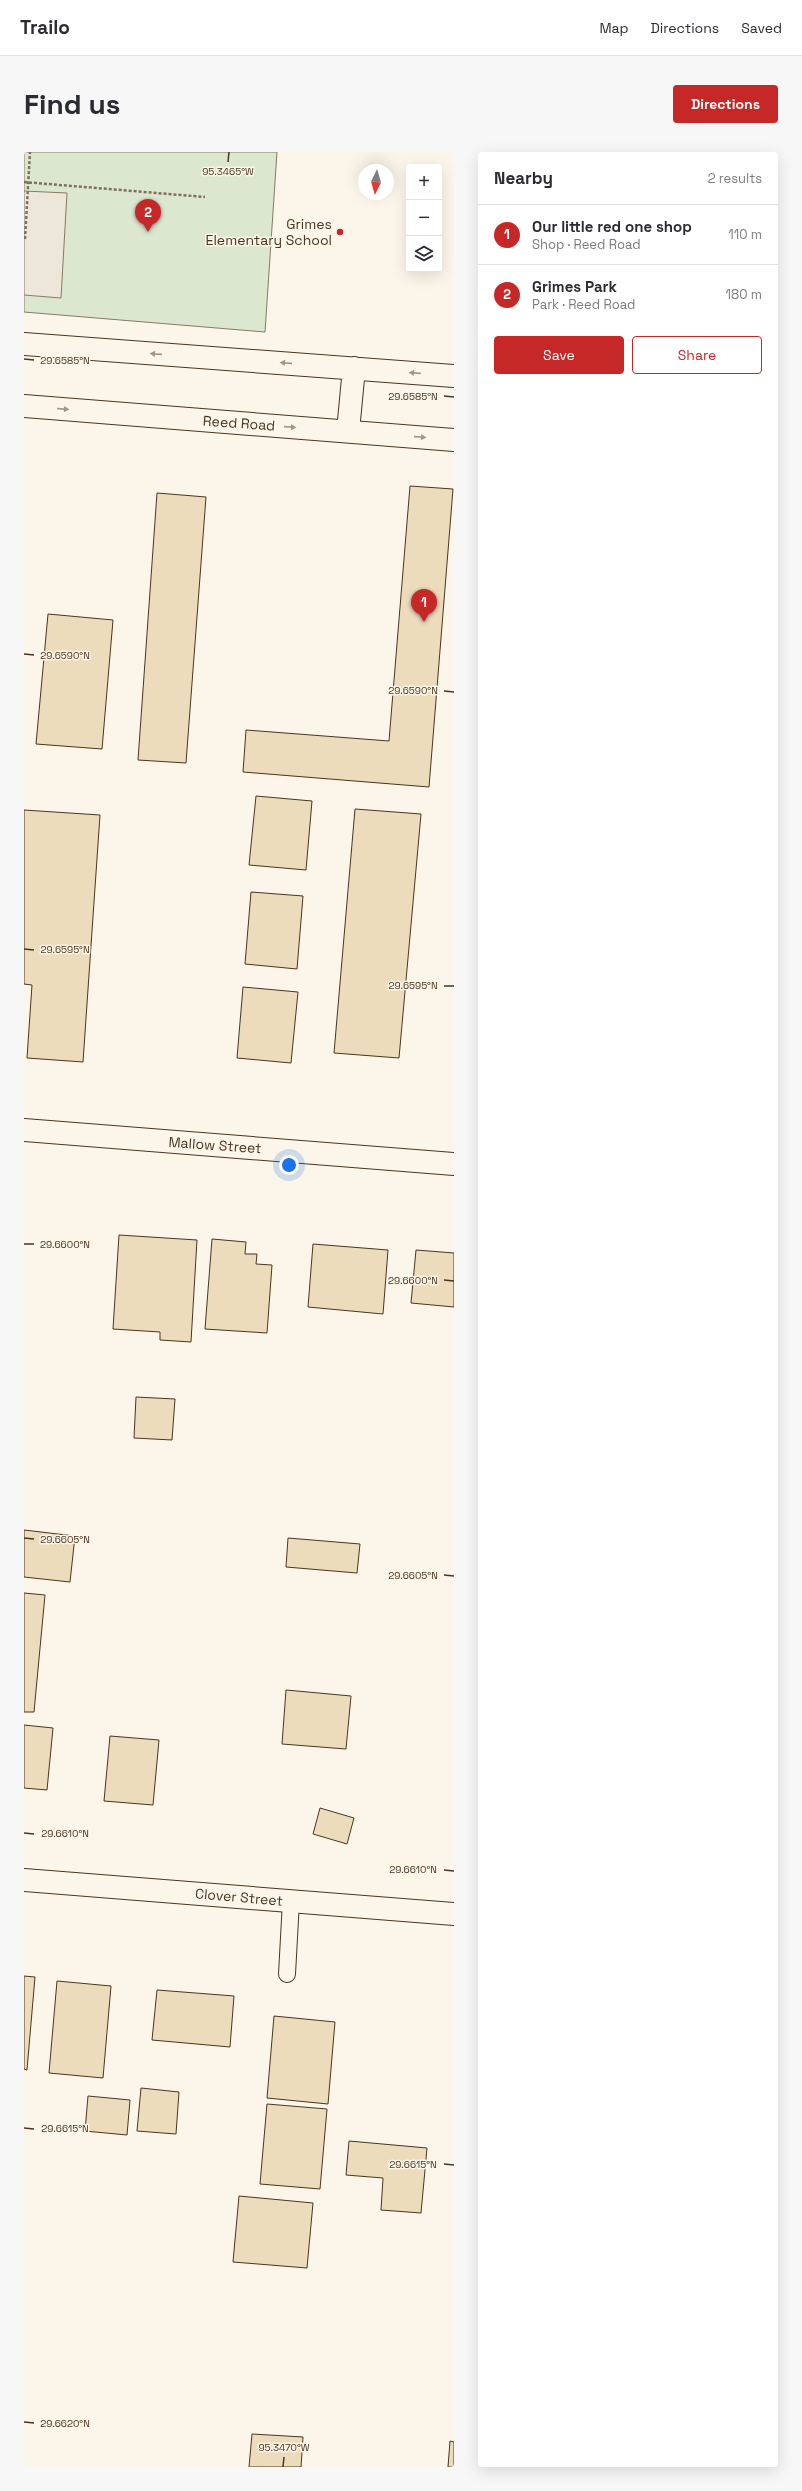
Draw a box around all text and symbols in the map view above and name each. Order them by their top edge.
text: Trailo [20,15,70,40]
text: Map [599,19,629,37]
text: Directions [651,19,719,37]
text: Saved [741,19,782,37]
button: Directions [673,85,778,123]
text: Find us [24,86,121,122]
north arrow [358,164,394,200]
map controls [406,164,442,272]
button: + [406,164,442,200]
text: 95.3465°W [202,165,254,178]
text: Nearby [494,167,553,189]
text: 2 results [708,170,762,187]
pin: 2 [135,199,161,232]
button: − [406,200,442,236]
place label: Grimes Elementary School [206,215,332,249]
text: Our little red one shop [532,217,692,236]
text: 1 [504,226,510,243]
text: 110 m [728,226,762,243]
marker: Grimes Elementary School [335,227,345,237]
button: layers [406,236,442,272]
text: Shop · Reed Road [532,236,641,253]
text: Grimes Park [532,277,617,296]
text: 2 [503,286,511,303]
text: 180 m [726,286,762,303]
text: Park · Reed Road [532,296,635,313]
button: Save [494,336,624,374]
button: Share [632,336,762,374]
one-way arrow [150,350,162,357]
text: 29.6585°N [40,354,90,367]
one-way arrow [279,360,292,367]
one-way arrow [409,370,421,377]
text: 29.6585°N [388,390,438,403]
one-way arrow [57,405,69,412]
street label: Reed Road [202,411,276,435]
one-way arrow [284,423,296,430]
one-way arrow [414,433,426,440]
pin: 1 [411,589,437,622]
text: 29.6590°N [40,649,90,662]
text: 29.6590°N [388,684,438,697]
text: 29.6595°N [40,943,90,956]
text: 29.6595°N [388,979,438,992]
street label: Mallow Street [168,1133,262,1157]
your location [279,1155,299,1175]
text: 29.6600°N [40,1238,90,1251]
text: 29.6600°N [388,1274,438,1287]
text: 29.6605°N [40,1533,90,1546]
text: 29.6605°N [388,1569,438,1582]
text: 29.6610°N [41,1827,89,1840]
text: 29.6610°N [389,1863,437,1876]
street label: Clover Street [194,1884,284,1910]
text: 29.6615°N [41,2122,89,2135]
text: 29.6615°N [389,2158,437,2171]
text: 29.6620°N [40,2417,90,2430]
text: 95.3470°W [258,2441,310,2454]

